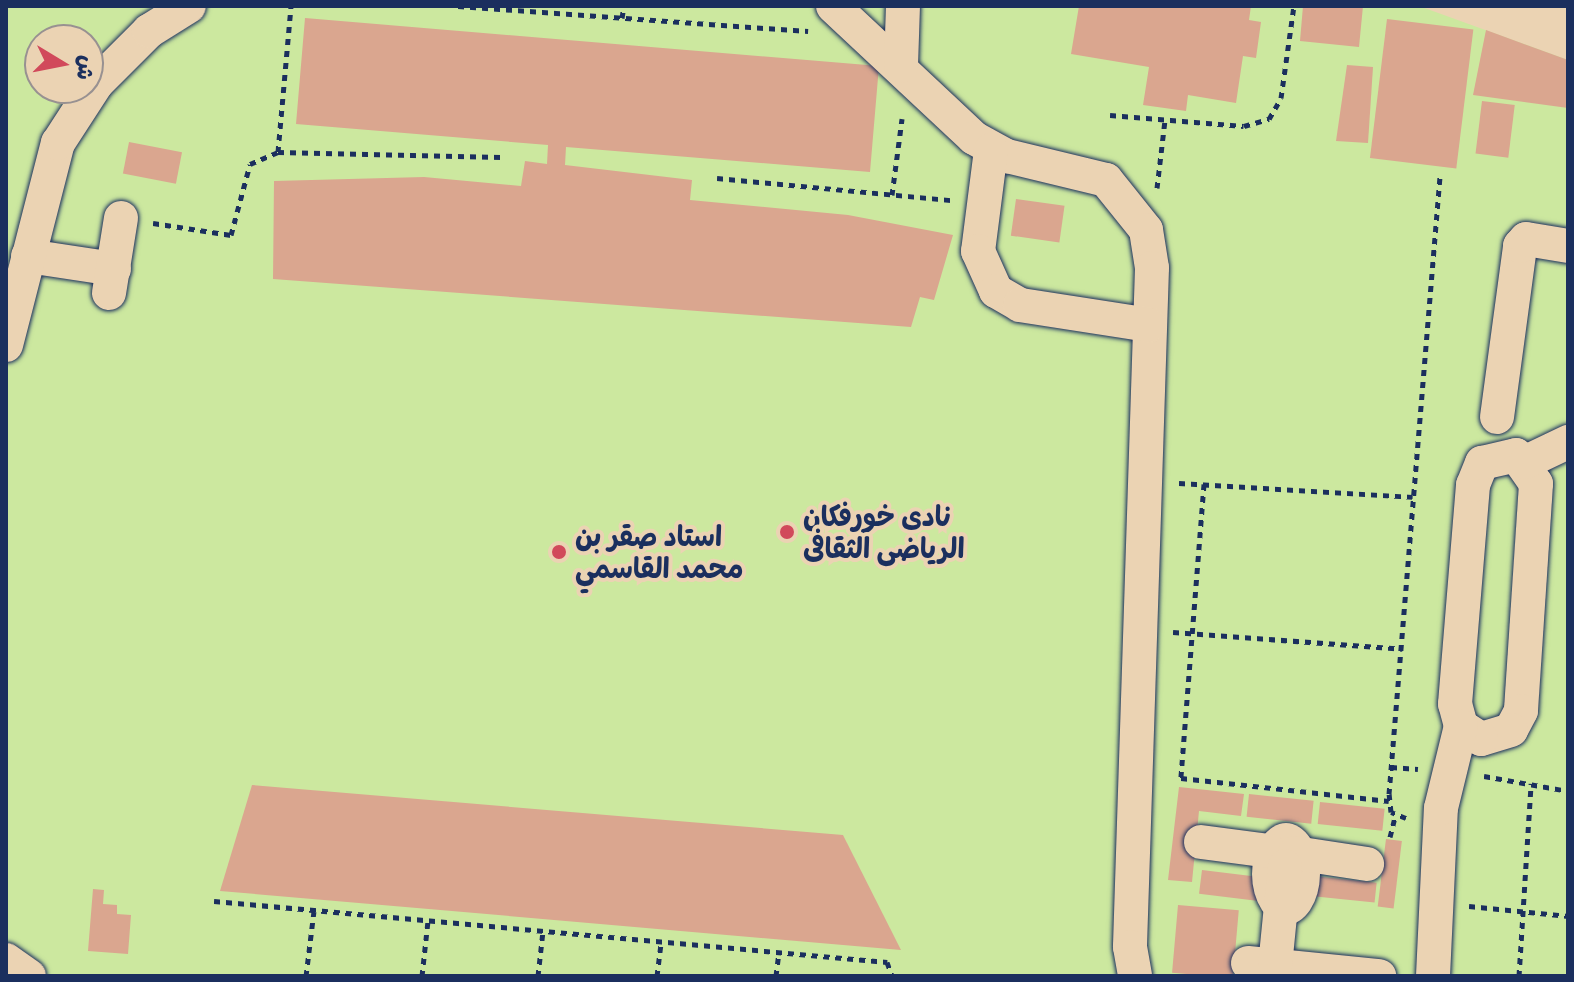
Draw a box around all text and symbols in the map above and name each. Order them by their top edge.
north arrow [24,24,104,104]
text: ش [71,54,102,82]
place label: نادى خورفكان الرياضى الثقافى [803,499,965,565]
place label: استاد صقر بن محمد القاسمي [575,519,744,585]
marker: نادى خورفكان الرياضى الثقافى [778,523,796,541]
marker: استاد صقر بن محمد القاسمي [550,543,568,561]

